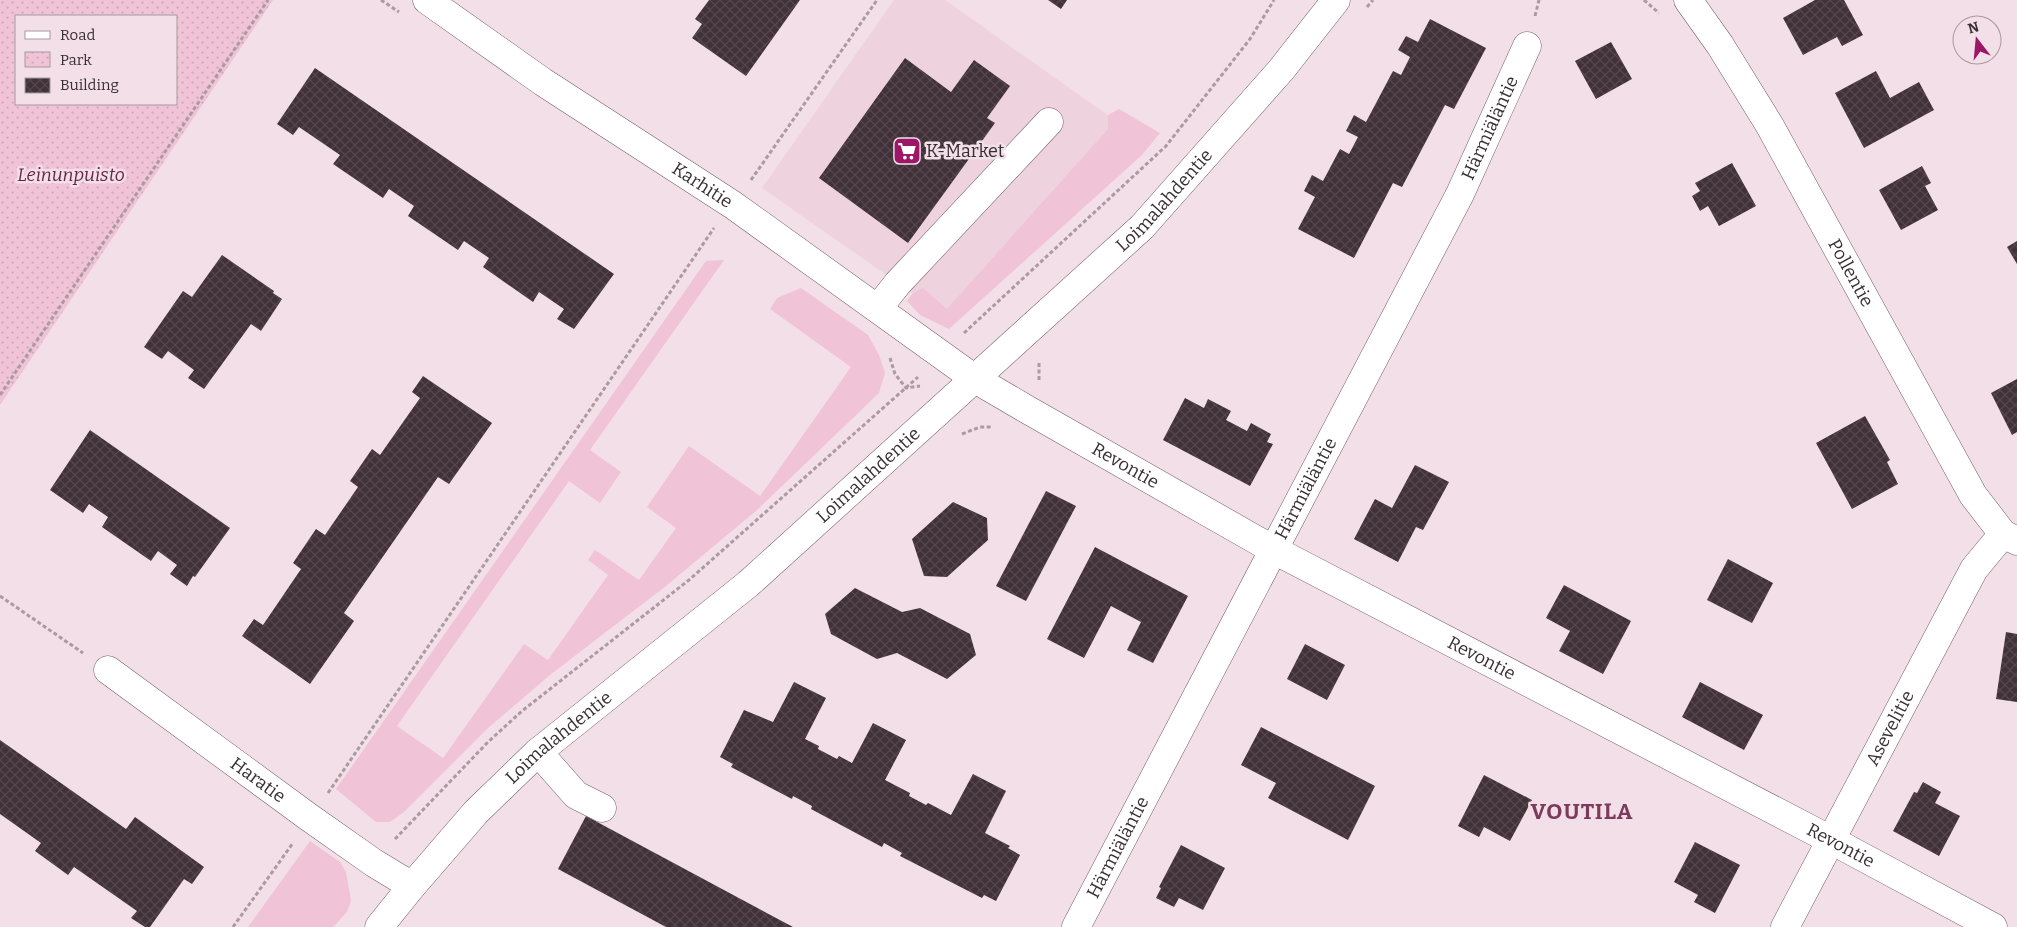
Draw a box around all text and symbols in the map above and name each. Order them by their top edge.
legend [15,15,178,105]
north arrow [1952,15,2002,65]
text: N [1966,18,1981,38]
text: Road [60,26,95,44]
text: Park [60,51,92,69]
street label: Härmiäläntie [1457,72,1523,183]
text: Building [60,76,119,94]
supermarket icon: K-Market [892,136,922,166]
place label: K-Market [926,140,1005,162]
street label: Loimalahdentie [1111,144,1217,256]
street label: Karhitie [668,158,737,213]
park label: Leinunpuisto [17,164,125,186]
street label: Pollentie [1823,235,1878,311]
street label: Loimalahdentie [812,422,925,528]
street label: Härmiäläntie [1270,434,1341,543]
street label: Revontie [1088,438,1163,493]
street label: Revontie [1444,631,1519,685]
street label: Loimalahdentie [501,686,616,788]
street label: Asevelitie [1861,687,1919,769]
street label: Haratie [226,752,290,807]
street label: Härmiäläntie [1082,793,1153,902]
district label: VOUTILA [1530,798,1634,825]
street label: Revontie [1803,818,1878,872]

